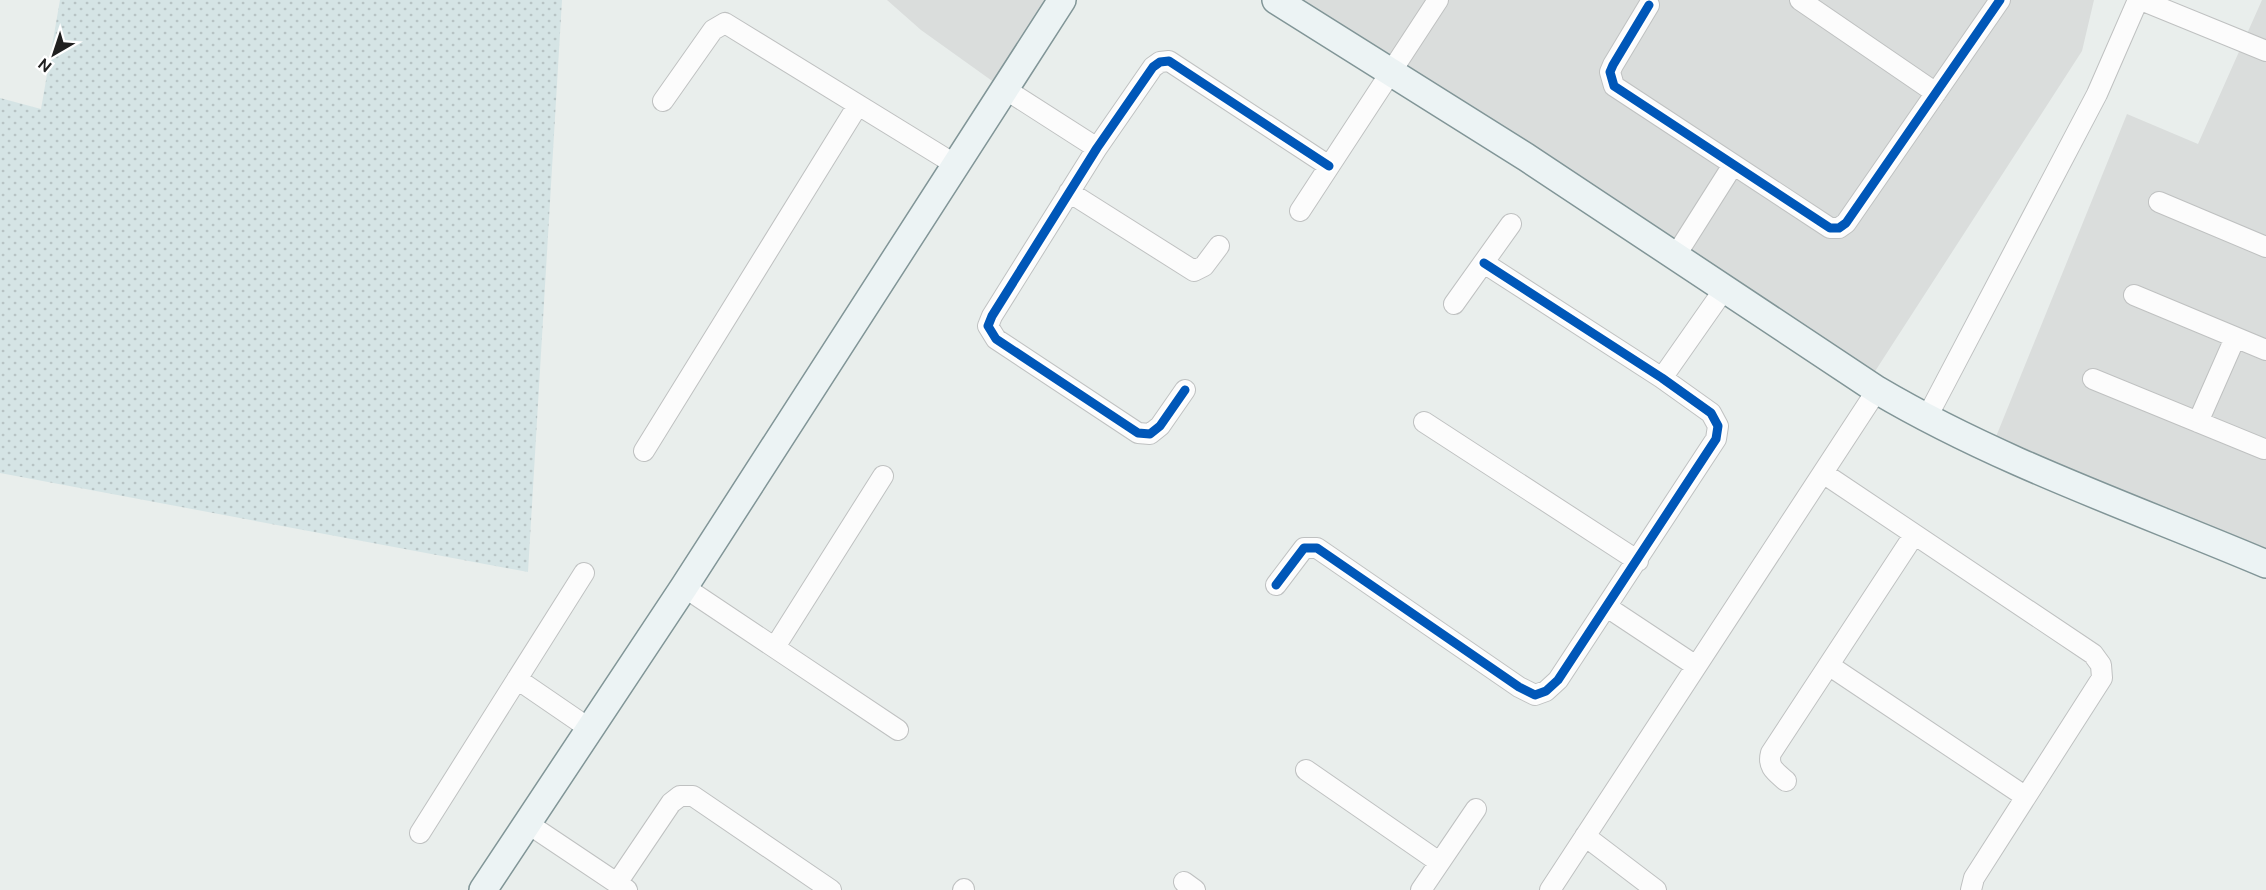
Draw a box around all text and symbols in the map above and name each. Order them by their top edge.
north arrow [24,24,84,84]
text: N [34,55,55,76]

